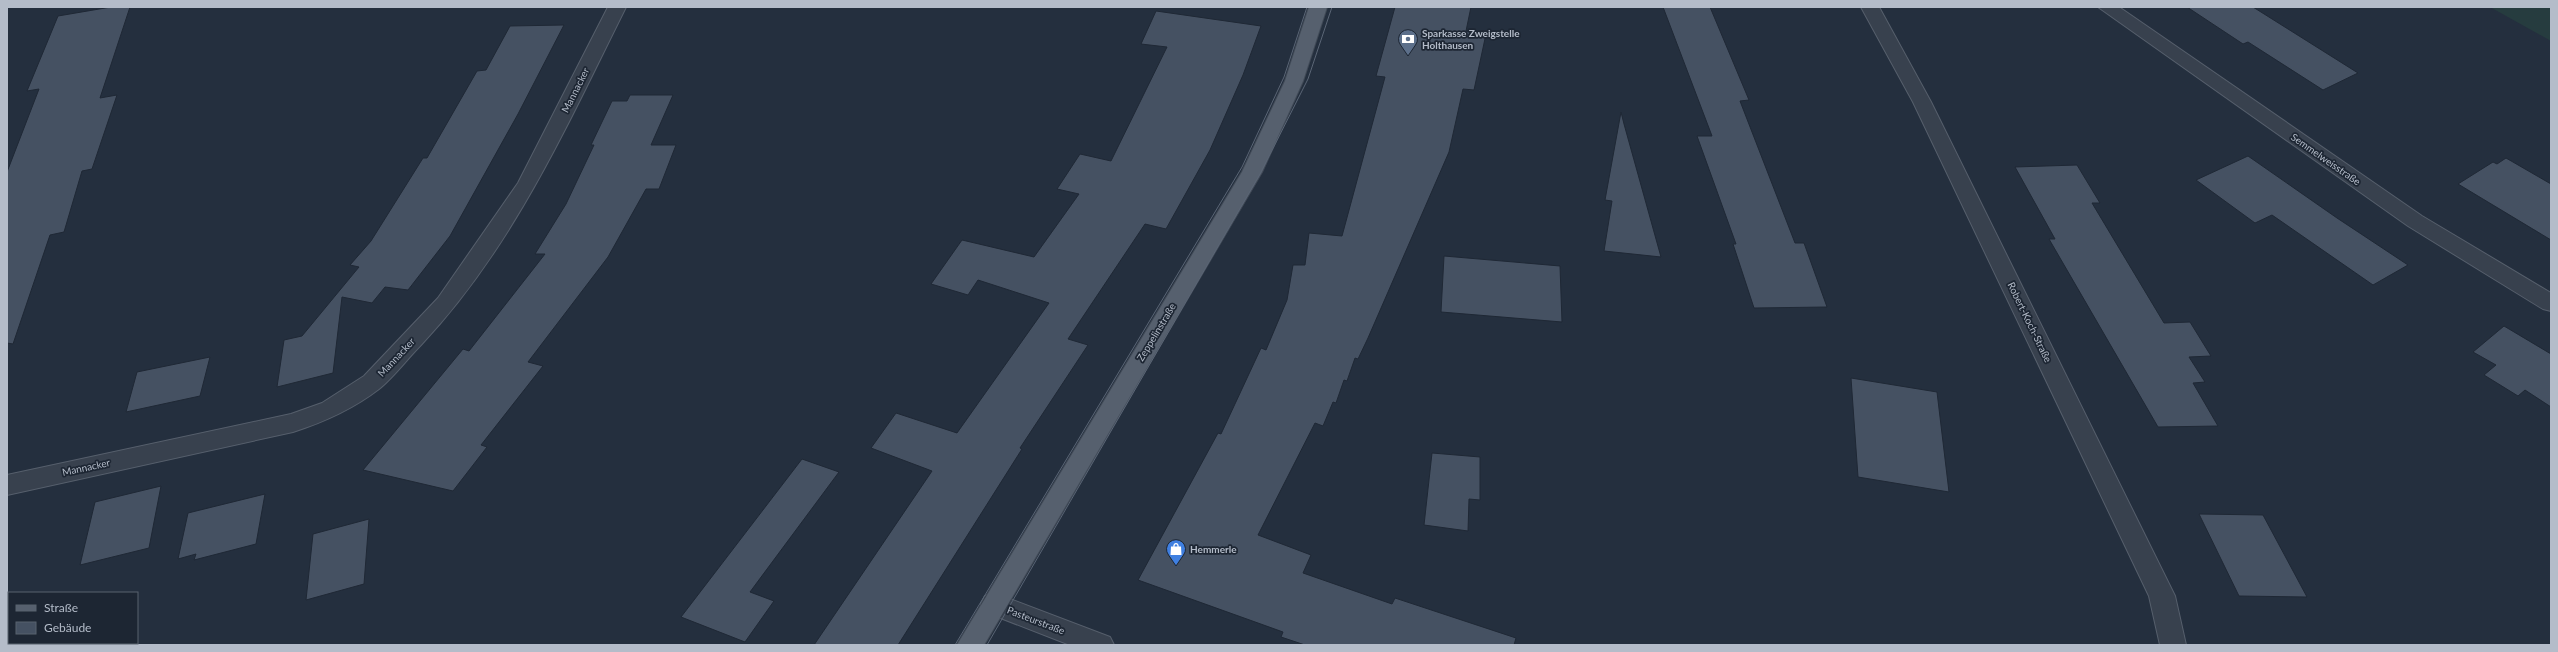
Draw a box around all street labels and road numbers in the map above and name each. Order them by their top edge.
street label: Mannacker [559,65,592,114]
street label: Semmelweisstraße [2289,131,2363,187]
street label: Robert-Koch-Straße [2005,280,2055,364]
street label: Zeppelinstraße [1134,301,1178,363]
street label: Mannacker [375,335,417,379]
street label: Mannacker [61,456,111,478]
street label: Pasteurstraße [1006,604,1066,636]

